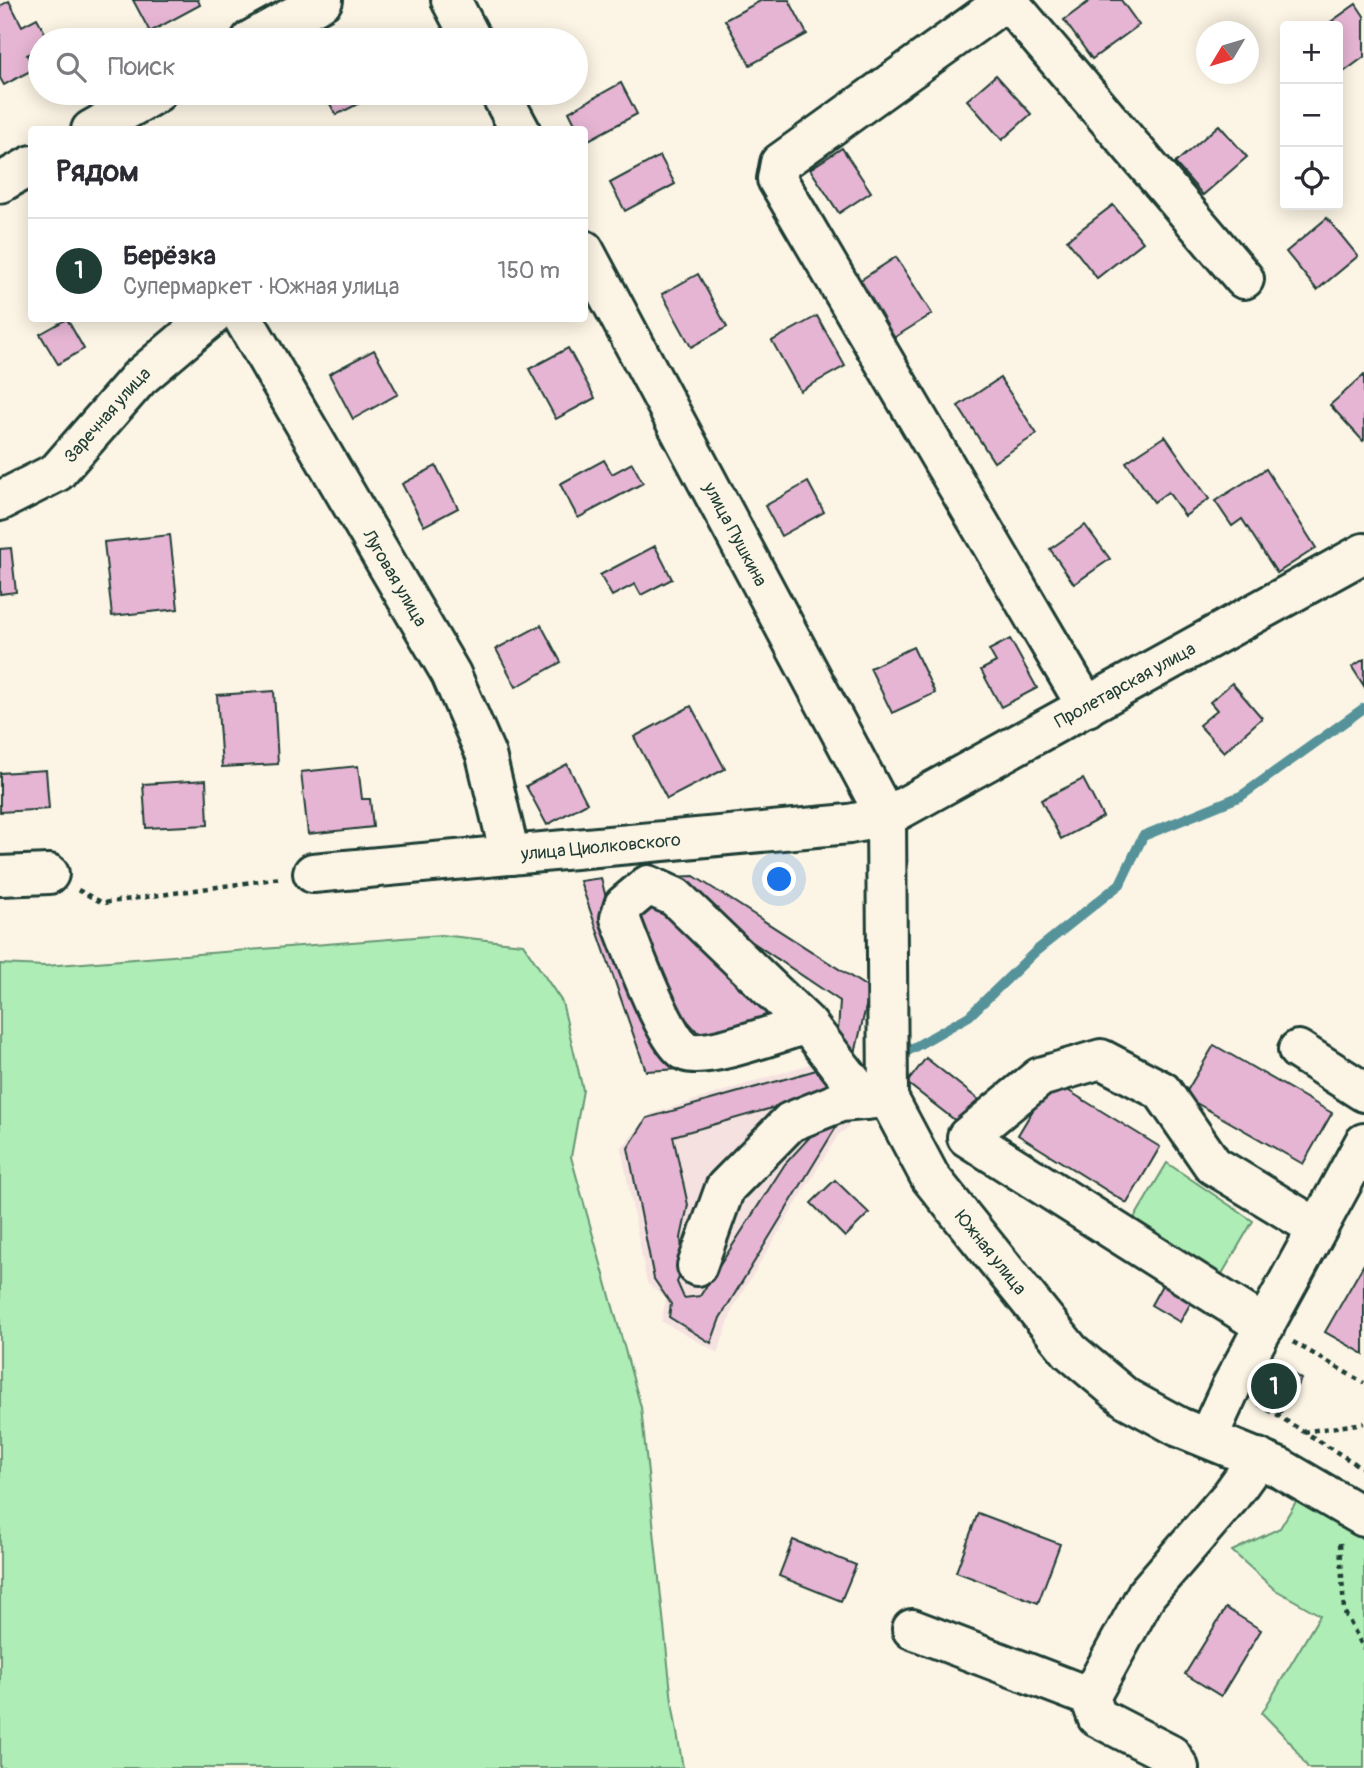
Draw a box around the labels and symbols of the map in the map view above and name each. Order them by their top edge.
north arrow [1196,21,1259,84]
street label: Заречная улица [59,362,155,468]
street label: улица Пушкина [698,477,772,590]
street label: Луговая улица [357,524,432,631]
street label: Пролетарская улица [1051,637,1199,733]
street label: улица Циолковского [519,828,682,866]
your location [762,862,796,896]
street label: Южная улица [950,1206,1032,1299]
pin: 1 [1251,1360,1297,1412]

